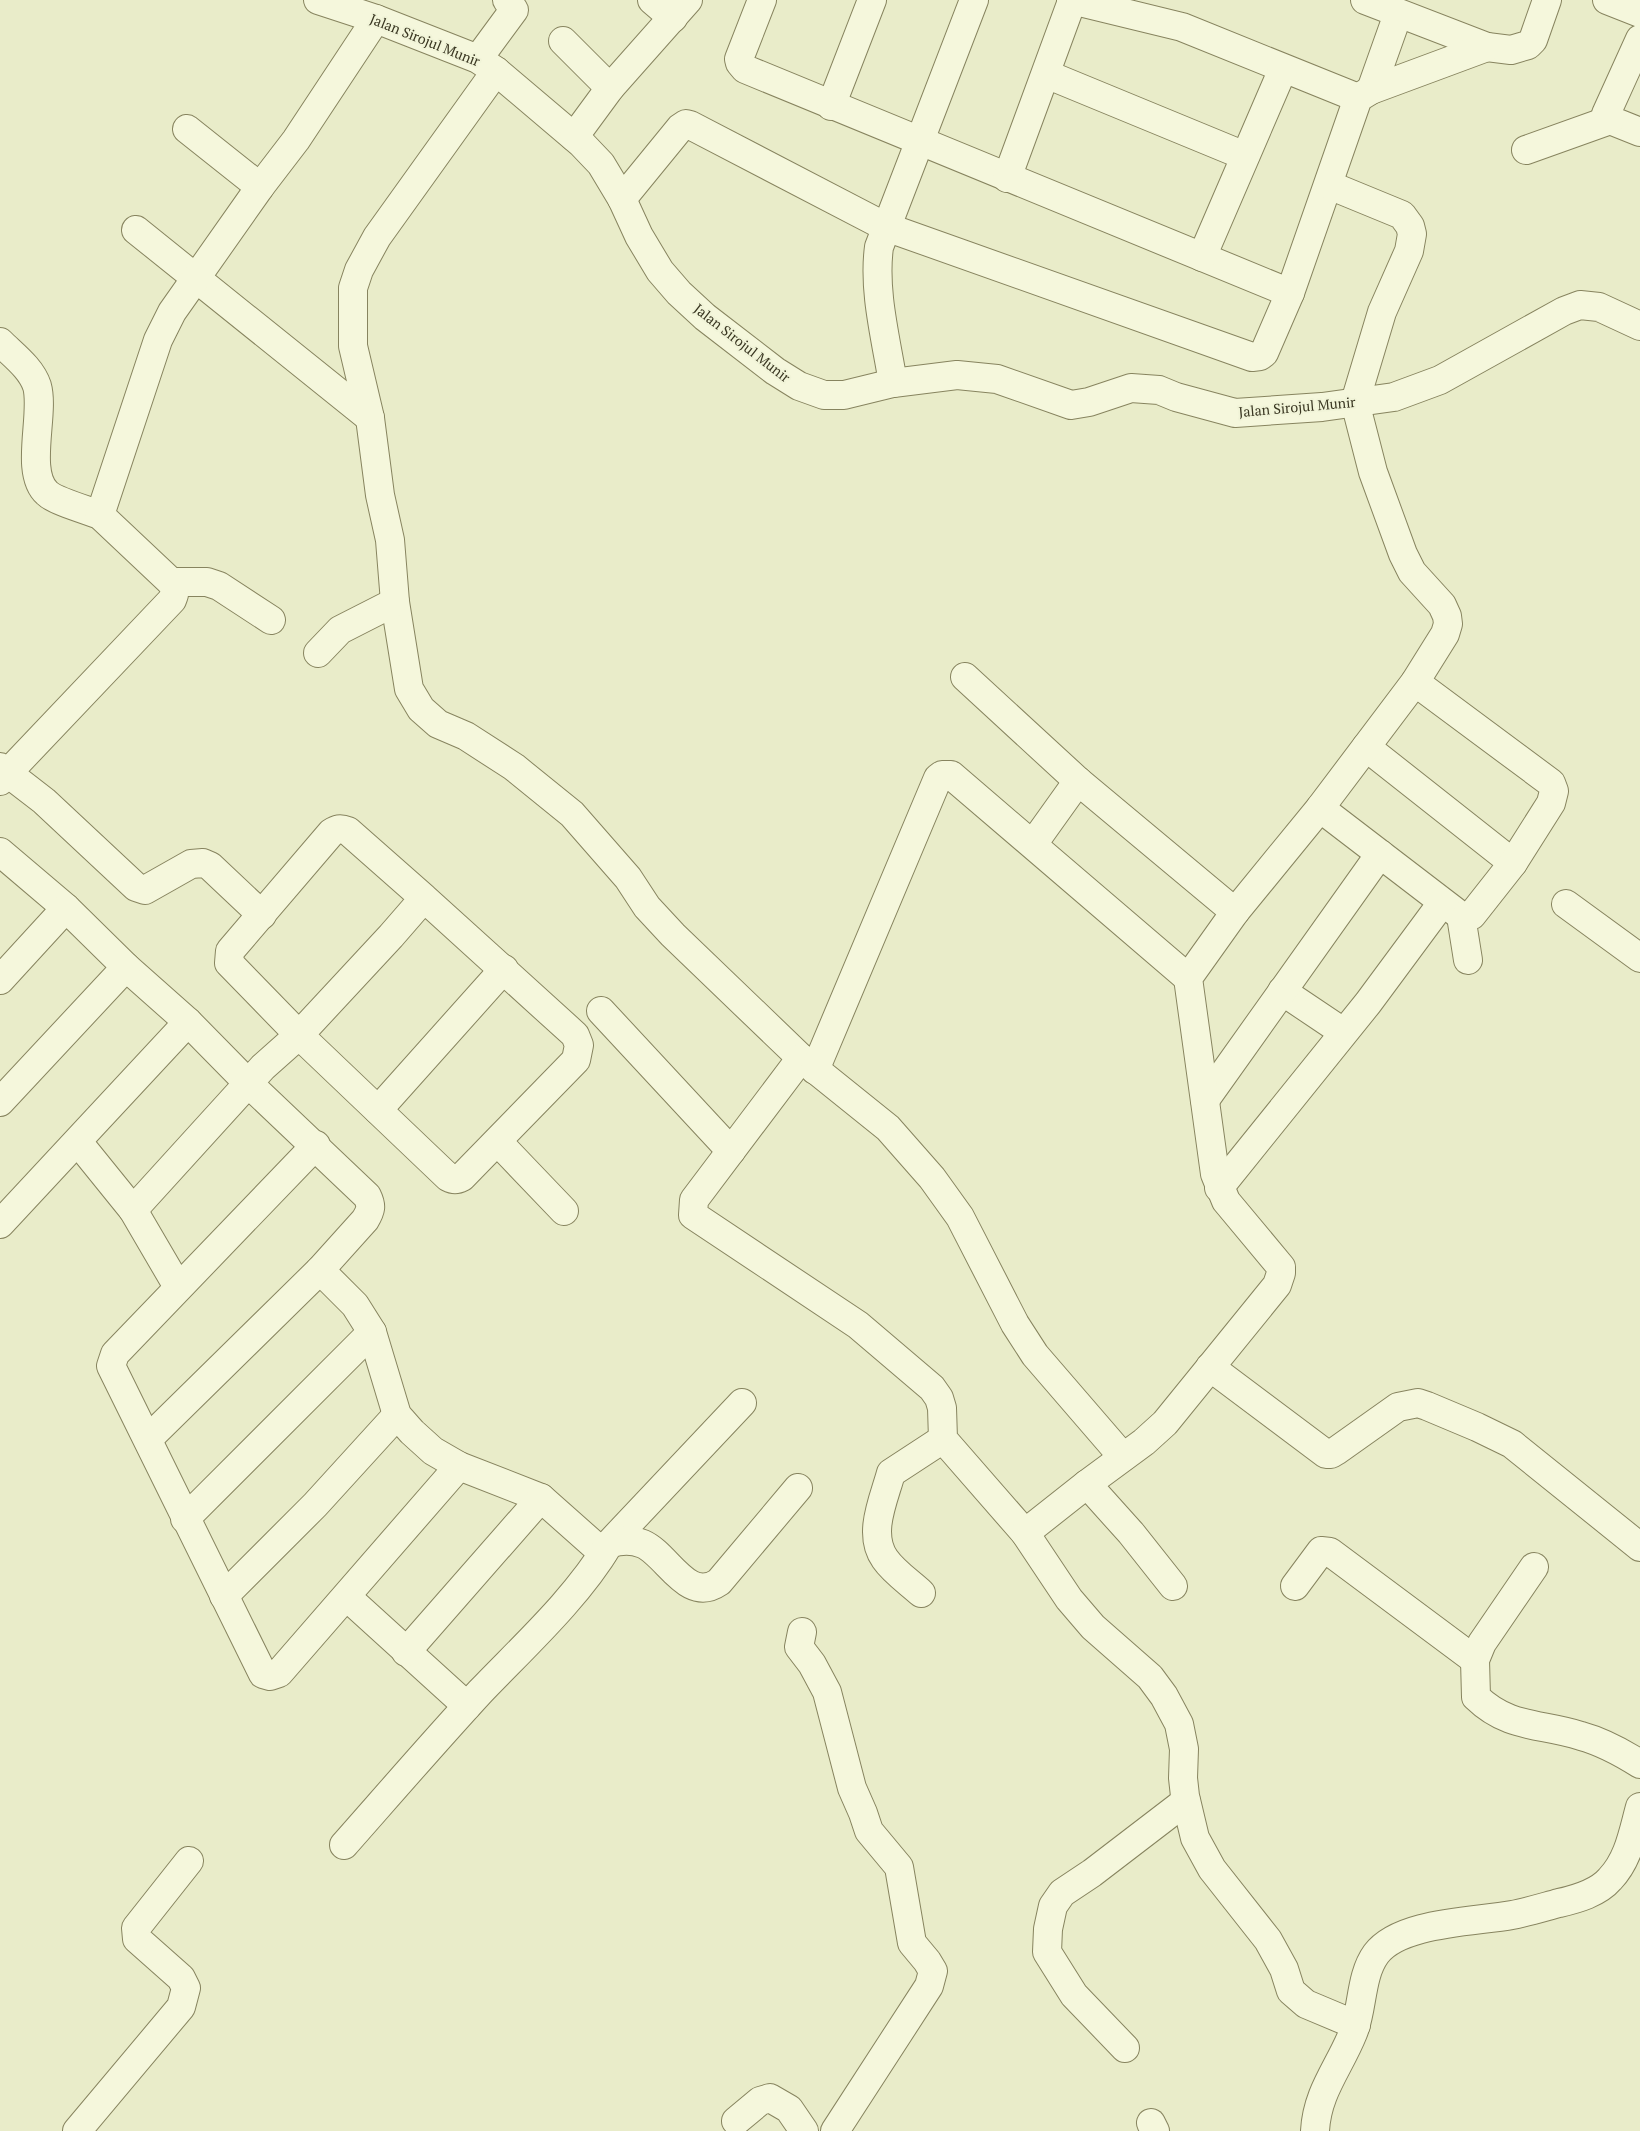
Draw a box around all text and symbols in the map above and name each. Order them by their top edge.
street label: Jalan Sirojul Munir [367,9,484,71]
street label: Jalan Sirojul Munir [690,299,795,387]
street label: Jalan Sirojul Munir [1238,392,1357,421]

